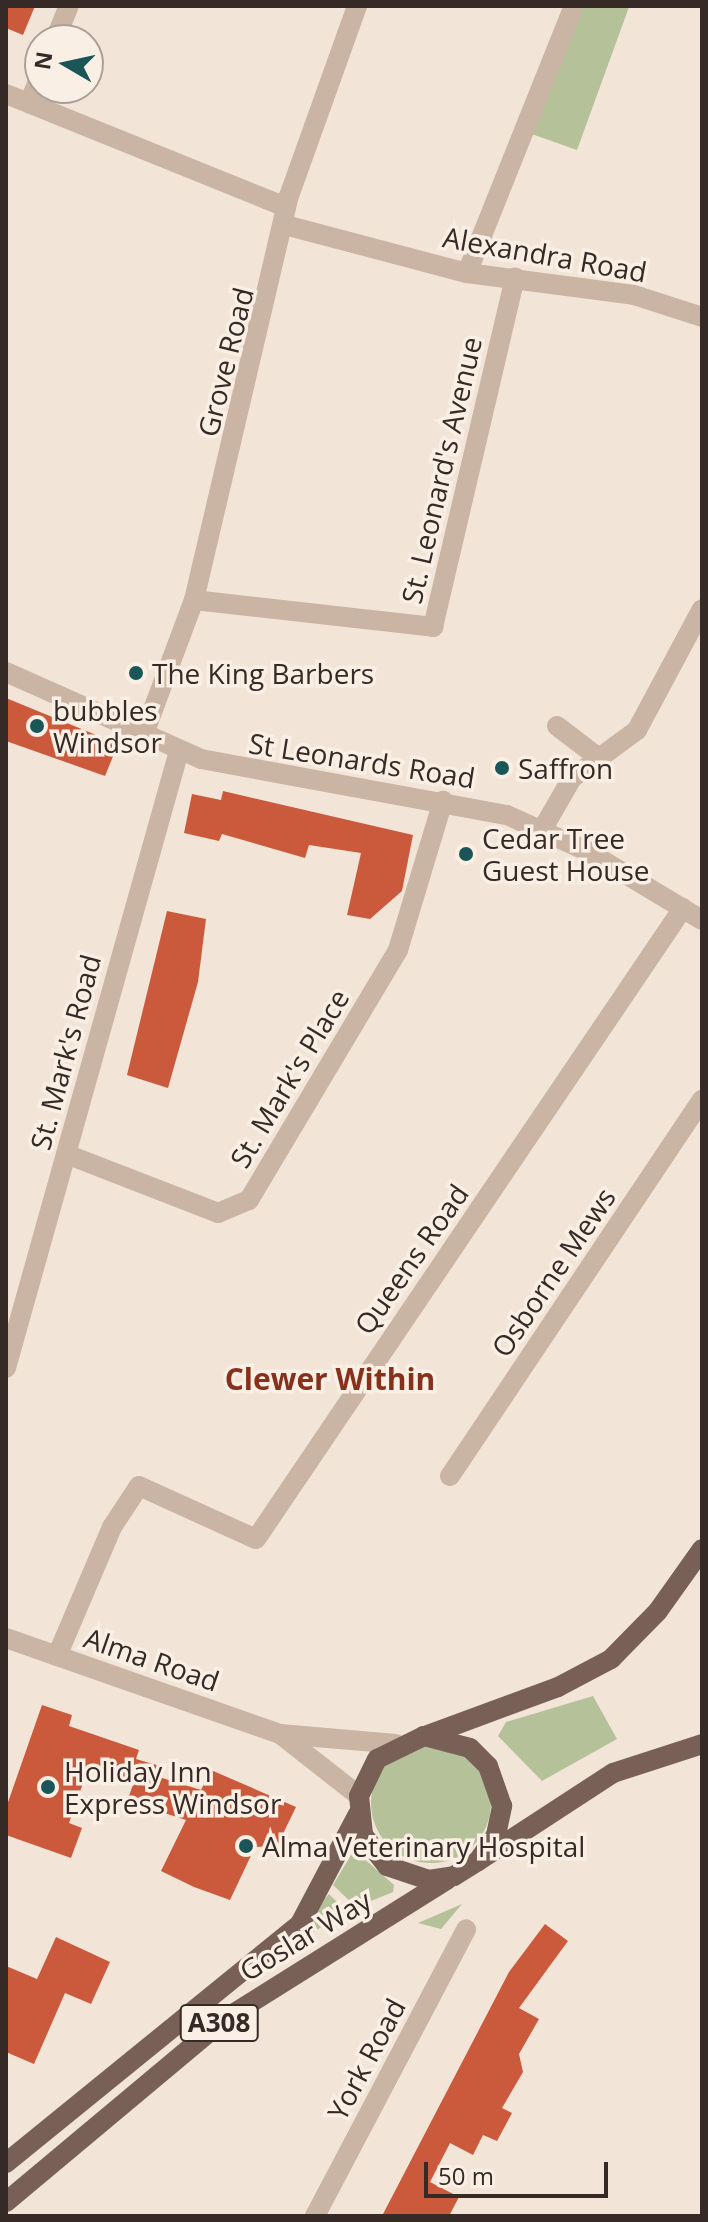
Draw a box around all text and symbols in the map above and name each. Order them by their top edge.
north arrow [24,24,104,104]
text: N [26,49,58,72]
street label: Alexandra Road [441,220,649,288]
street label: Grove Road [190,284,260,440]
street label: St. Leonard's Avenue [394,333,488,607]
place label: The King Barbers [152,656,374,690]
marker: The King Barbers [127,664,145,682]
place label: bubbles Windsor [53,693,162,759]
marker: bubbles Windsor [28,717,46,735]
street label: St Leonards Road [247,726,477,794]
place label: Saffron [518,751,613,785]
marker: Saffron [493,759,511,777]
place label: Cedar Tree Guest House [482,821,650,887]
marker: Cedar Tree Guest House [457,845,475,863]
street label: St. Mark's Road [23,951,107,1153]
street label: St. Mark's Place [223,983,355,1173]
street label: Queens Road [347,1178,475,1340]
street label: Osborne Mews [484,1181,622,1363]
district label: Clewer Within [225,1361,435,1397]
street label: Alma Road [80,1620,224,1698]
place label: Holiday Inn Express Windsor [64,1754,281,1820]
marker: Holiday Inn Express Windsor [39,1778,57,1796]
place label: Alma Veterinary Hospital [262,1829,585,1863]
marker: Alma Veterinary Hospital [237,1837,255,1855]
street label: Goslar Way [233,1883,377,1987]
street label: York Road [320,1993,412,2125]
road number: A308 [179,2001,259,2045]
scale bar [428,2146,612,2196]
text: 50 m [438,2159,494,2192]

